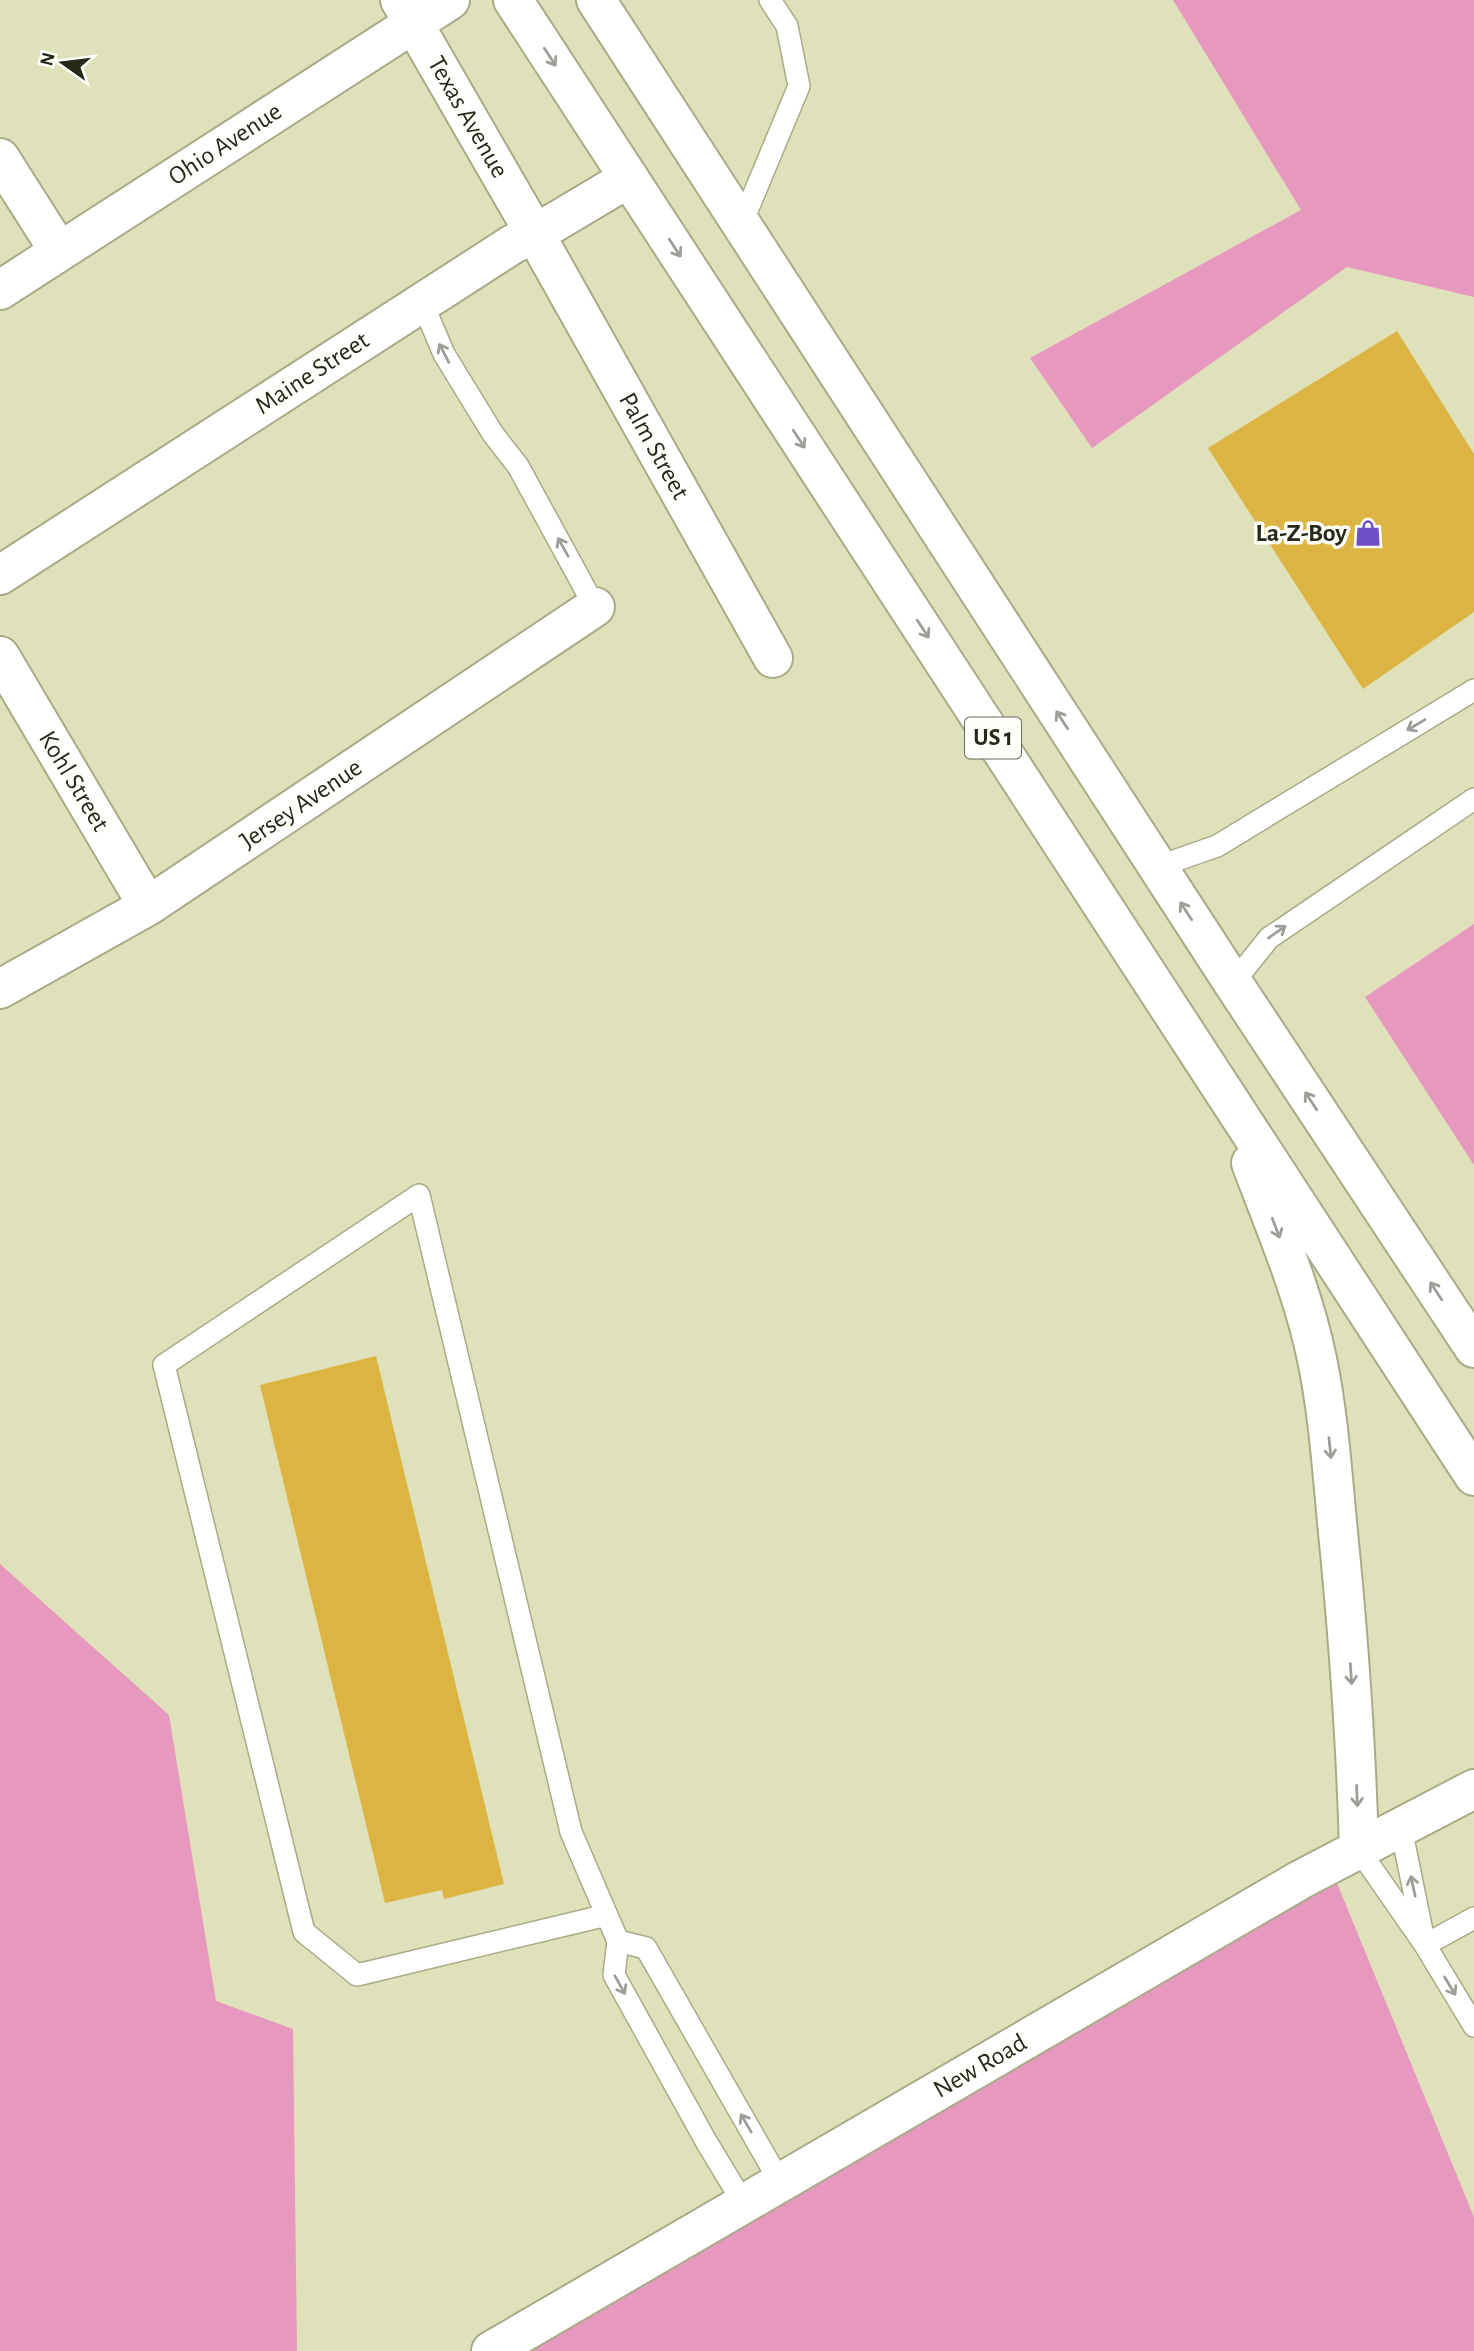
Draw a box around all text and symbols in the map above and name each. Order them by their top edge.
north arrow [28,28,98,98]
one-way arrow [543,47,558,66]
text: N [37,51,59,68]
street label: Texas Avenue [423,52,513,182]
street label: Ohio Avenue [164,98,286,190]
one-way arrow [667,238,682,257]
street label: Maine Street [251,327,373,419]
one-way arrow [437,343,451,364]
street label: Palm Street [614,388,694,504]
one-way arrow [792,428,806,448]
shop icon: La-Z-Boy [1353,518,1383,548]
place label: La-Z-Boy [1256,520,1347,546]
one-way arrow [556,537,570,557]
one-way arrow [916,619,930,639]
one-way arrow [1055,711,1069,730]
road number: US 1 [965,718,1021,758]
one-way arrow [1406,719,1426,733]
street label: Kohl Street [34,726,114,836]
street label: Jersey Avenue [235,754,367,854]
one-way arrow [1179,901,1193,921]
one-way arrow [1268,925,1287,940]
one-way arrow [1304,1092,1318,1111]
one-way arrow [1270,1216,1283,1238]
one-way arrow [1429,1281,1443,1301]
one-way arrow [1323,1436,1336,1459]
one-way arrow [1345,1663,1358,1685]
one-way arrow [1351,1784,1364,1807]
one-way arrow [1406,1875,1420,1898]
one-way arrow [613,1975,627,1995]
one-way arrow [1443,1975,1457,1995]
street label: New Road [929,2029,1031,2103]
one-way arrow [739,2114,753,2134]

